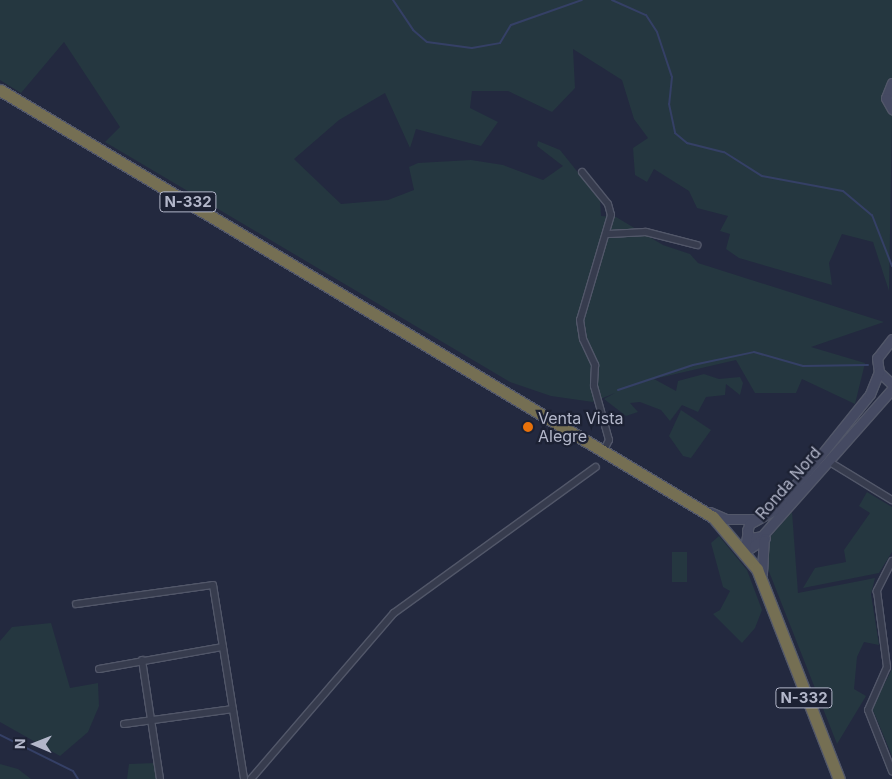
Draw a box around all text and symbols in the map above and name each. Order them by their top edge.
road number: N-332 [159,190,217,214]
place label: Venta Vista Alegre [538,408,623,446]
marker: Venta Vista Alegre [522,421,534,433]
street label: Ronda Nord [751,443,825,523]
road number: N-332 [775,686,833,710]
north arrow [10,719,60,769]
text: N [11,738,28,749]

